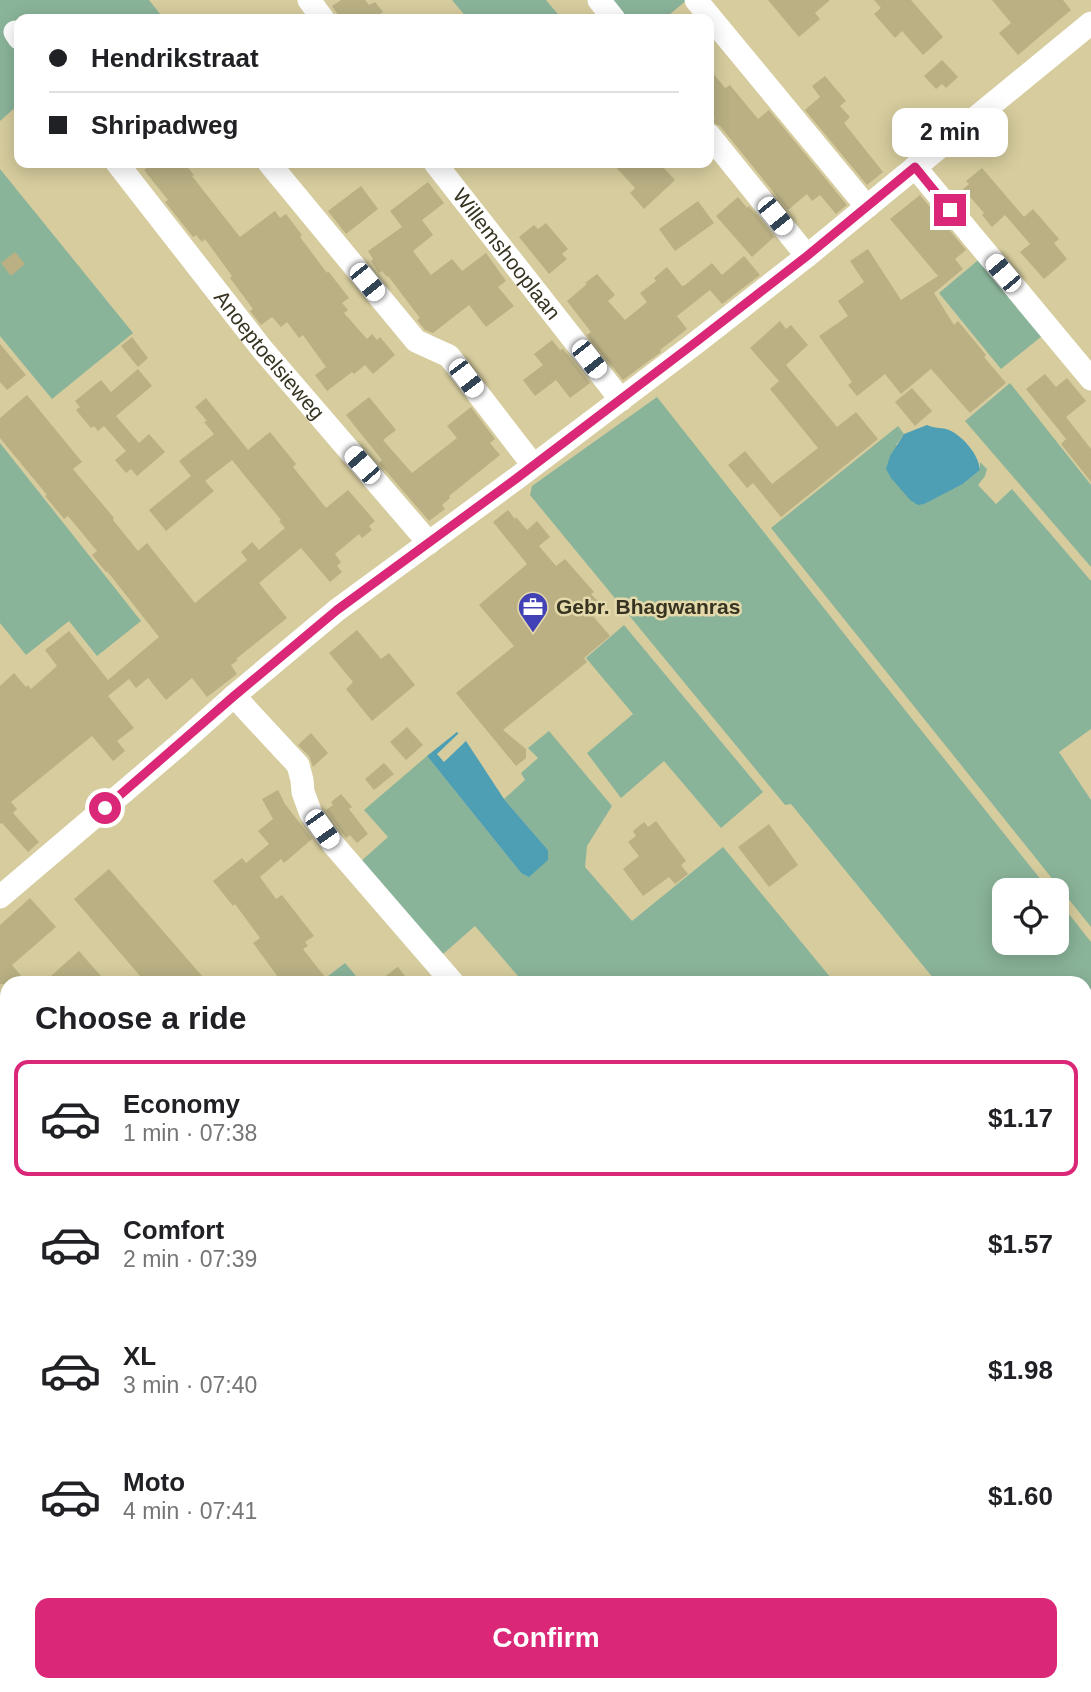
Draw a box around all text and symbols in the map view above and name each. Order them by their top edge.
text: Hendrikstraat [91,43,259,73]
callout: 2 min [892,108,1008,158]
text: Shripadweg [91,110,238,140]
text: 2 min [920,119,980,145]
street label: Willemshooplaan [449,184,565,324]
car [754,193,797,239]
route end [934,194,966,226]
car [982,250,1025,296]
car [346,259,389,305]
street label: Anoeptoelsieweg [210,286,329,424]
car [568,336,611,382]
car [445,355,488,401]
car [341,442,384,488]
office icon: Gebr. Bhagwanras [516,590,550,634]
place label: Gebr. Bhagwanras [556,595,740,618]
route start [89,792,121,824]
car [302,806,343,852]
map controls [992,878,1069,955]
button: locate [992,878,1069,955]
text: Choose a ride [35,1000,247,1036]
icon: car [39,1087,102,1150]
text: Economy [123,1089,240,1119]
text: $1.17 [988,1103,1053,1133]
text: 1 min · 07:38 [123,1120,257,1146]
icon: car [39,1213,102,1276]
text: Comfort [123,1215,224,1245]
text: $1.57 [988,1229,1053,1259]
text: 2 min · 07:39 [123,1246,257,1272]
icon: car [39,1339,102,1402]
text: XL [123,1341,156,1371]
text: $1.98 [988,1355,1053,1385]
text: 3 min · 07:40 [123,1372,257,1398]
icon: car [39,1465,102,1528]
text: Moto [123,1467,185,1497]
text: $1.60 [988,1481,1053,1511]
text: 4 min · 07:41 [123,1498,257,1524]
button: Confirm [35,1598,1057,1678]

